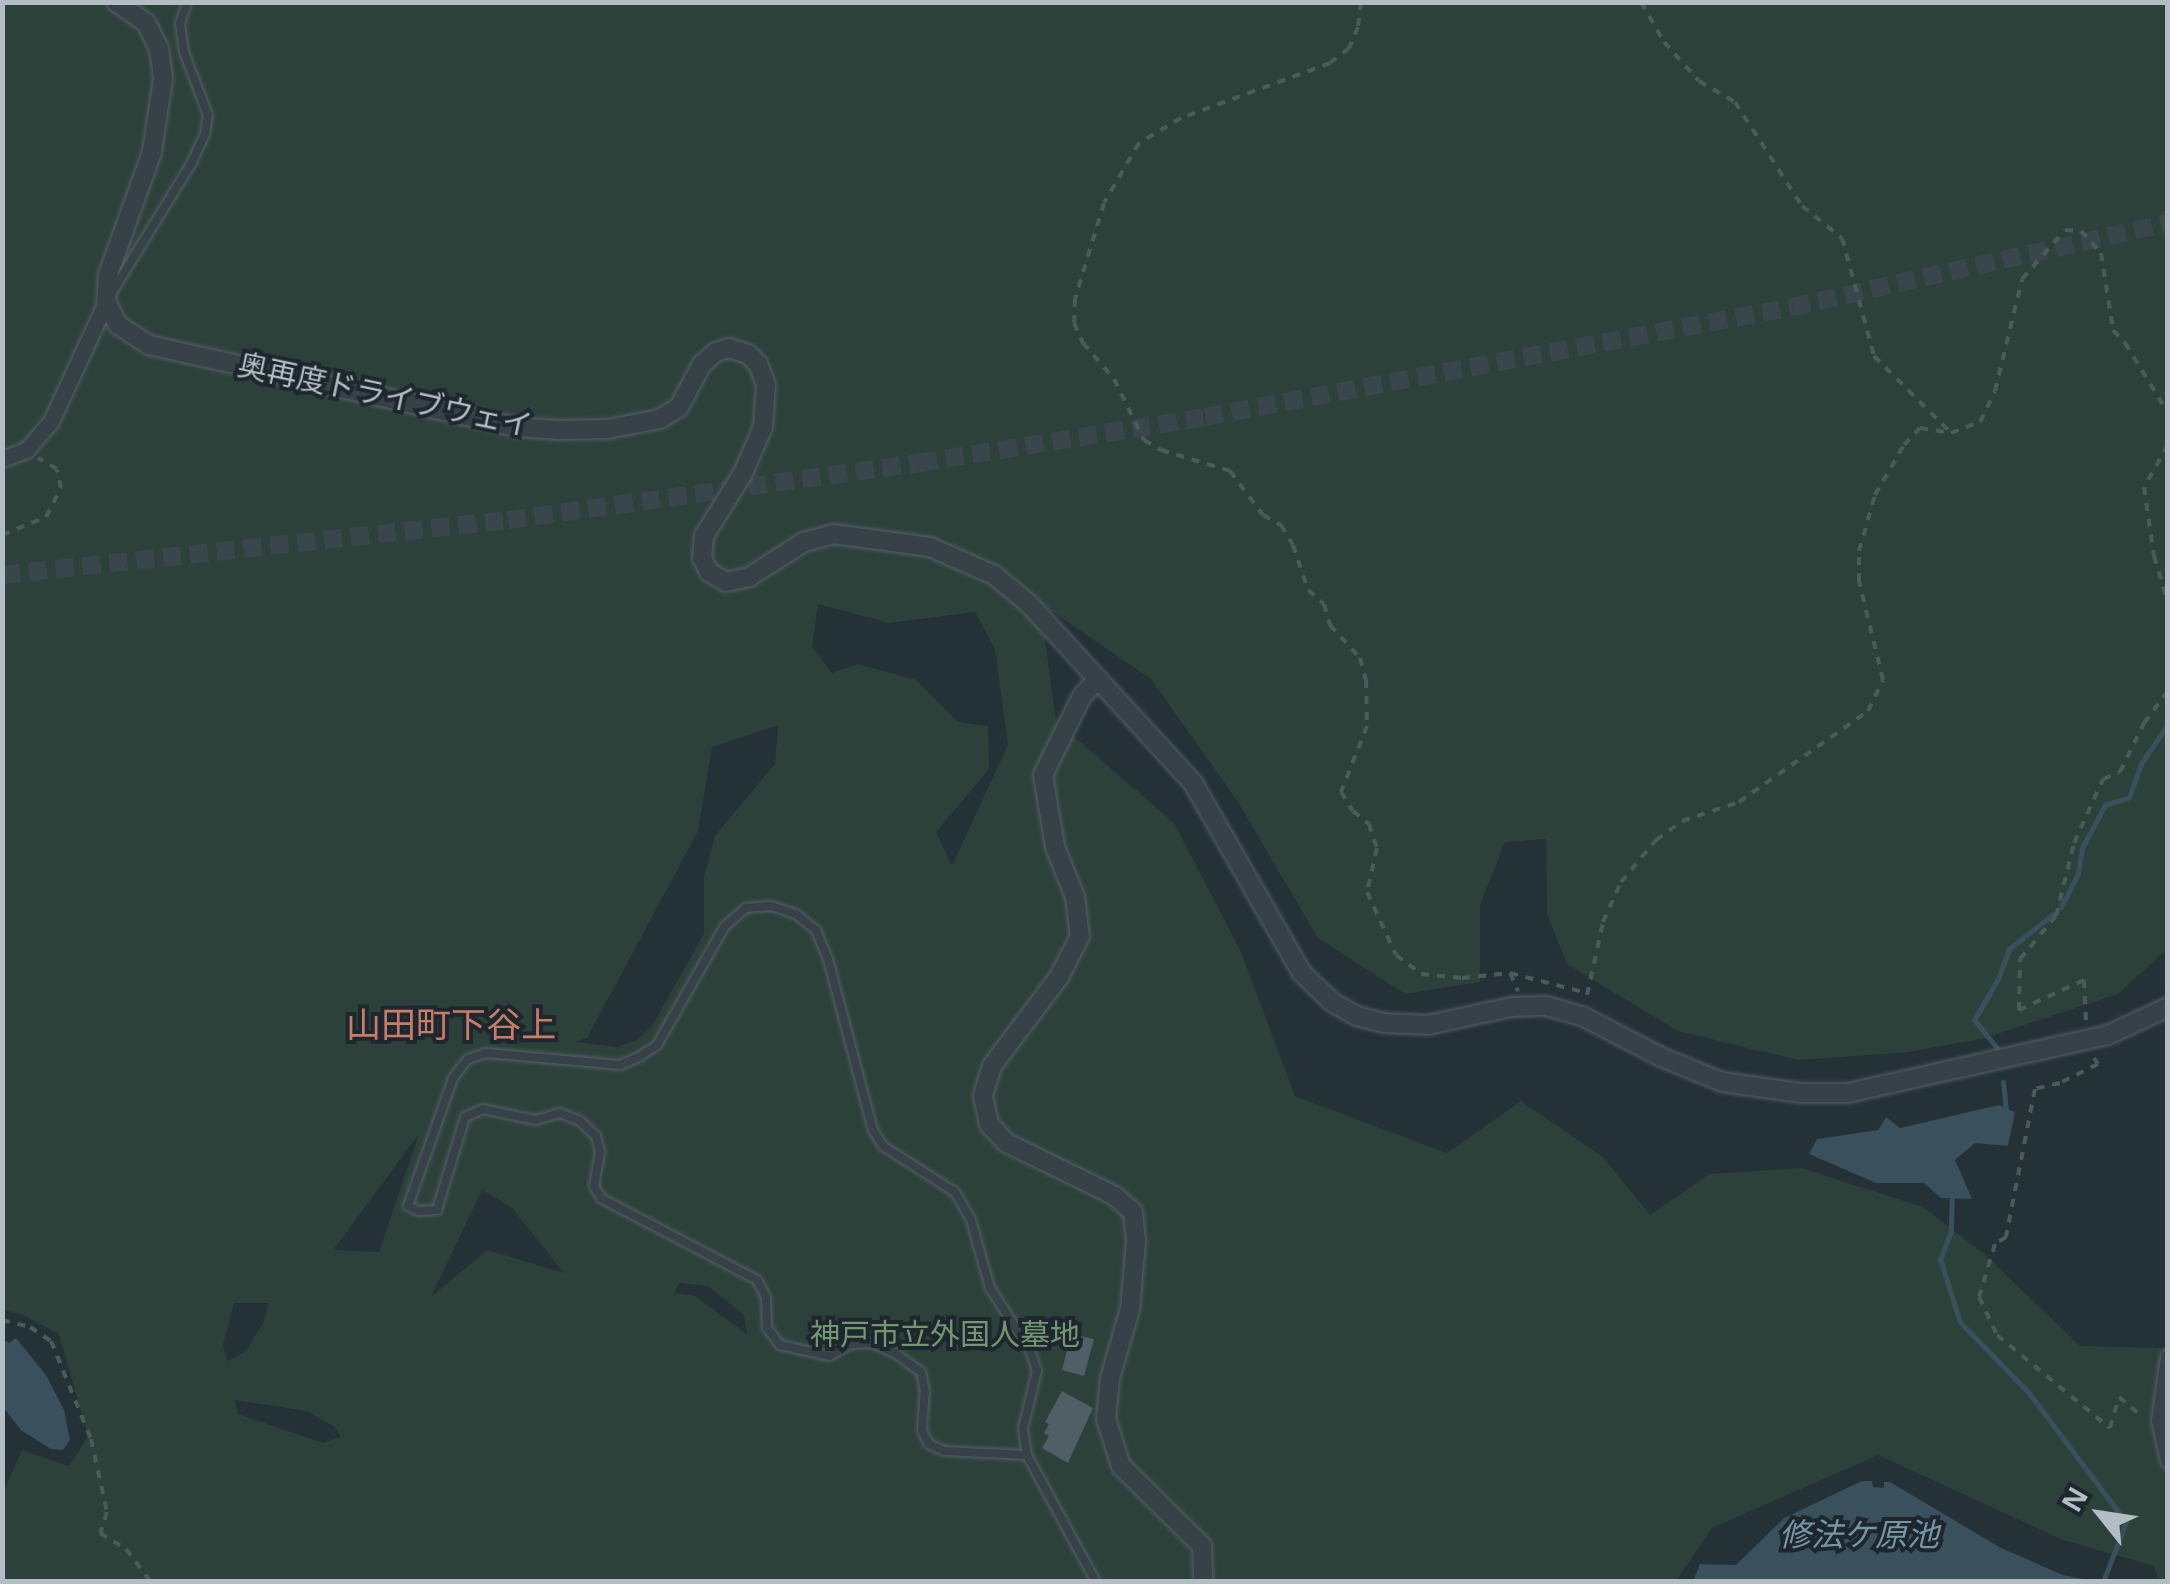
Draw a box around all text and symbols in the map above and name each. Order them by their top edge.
street label: 奥再度ドライブウェイ [235,346,535,444]
district label: 山田町下谷上 [346,1003,556,1045]
park label: 神戸市立外国人墓地 [810,1316,1080,1352]
north arrow [2050,1464,2150,1564]
text: N [2052,1480,2096,1518]
water label: 修法ケ原池 [1779,1515,1939,1553]

